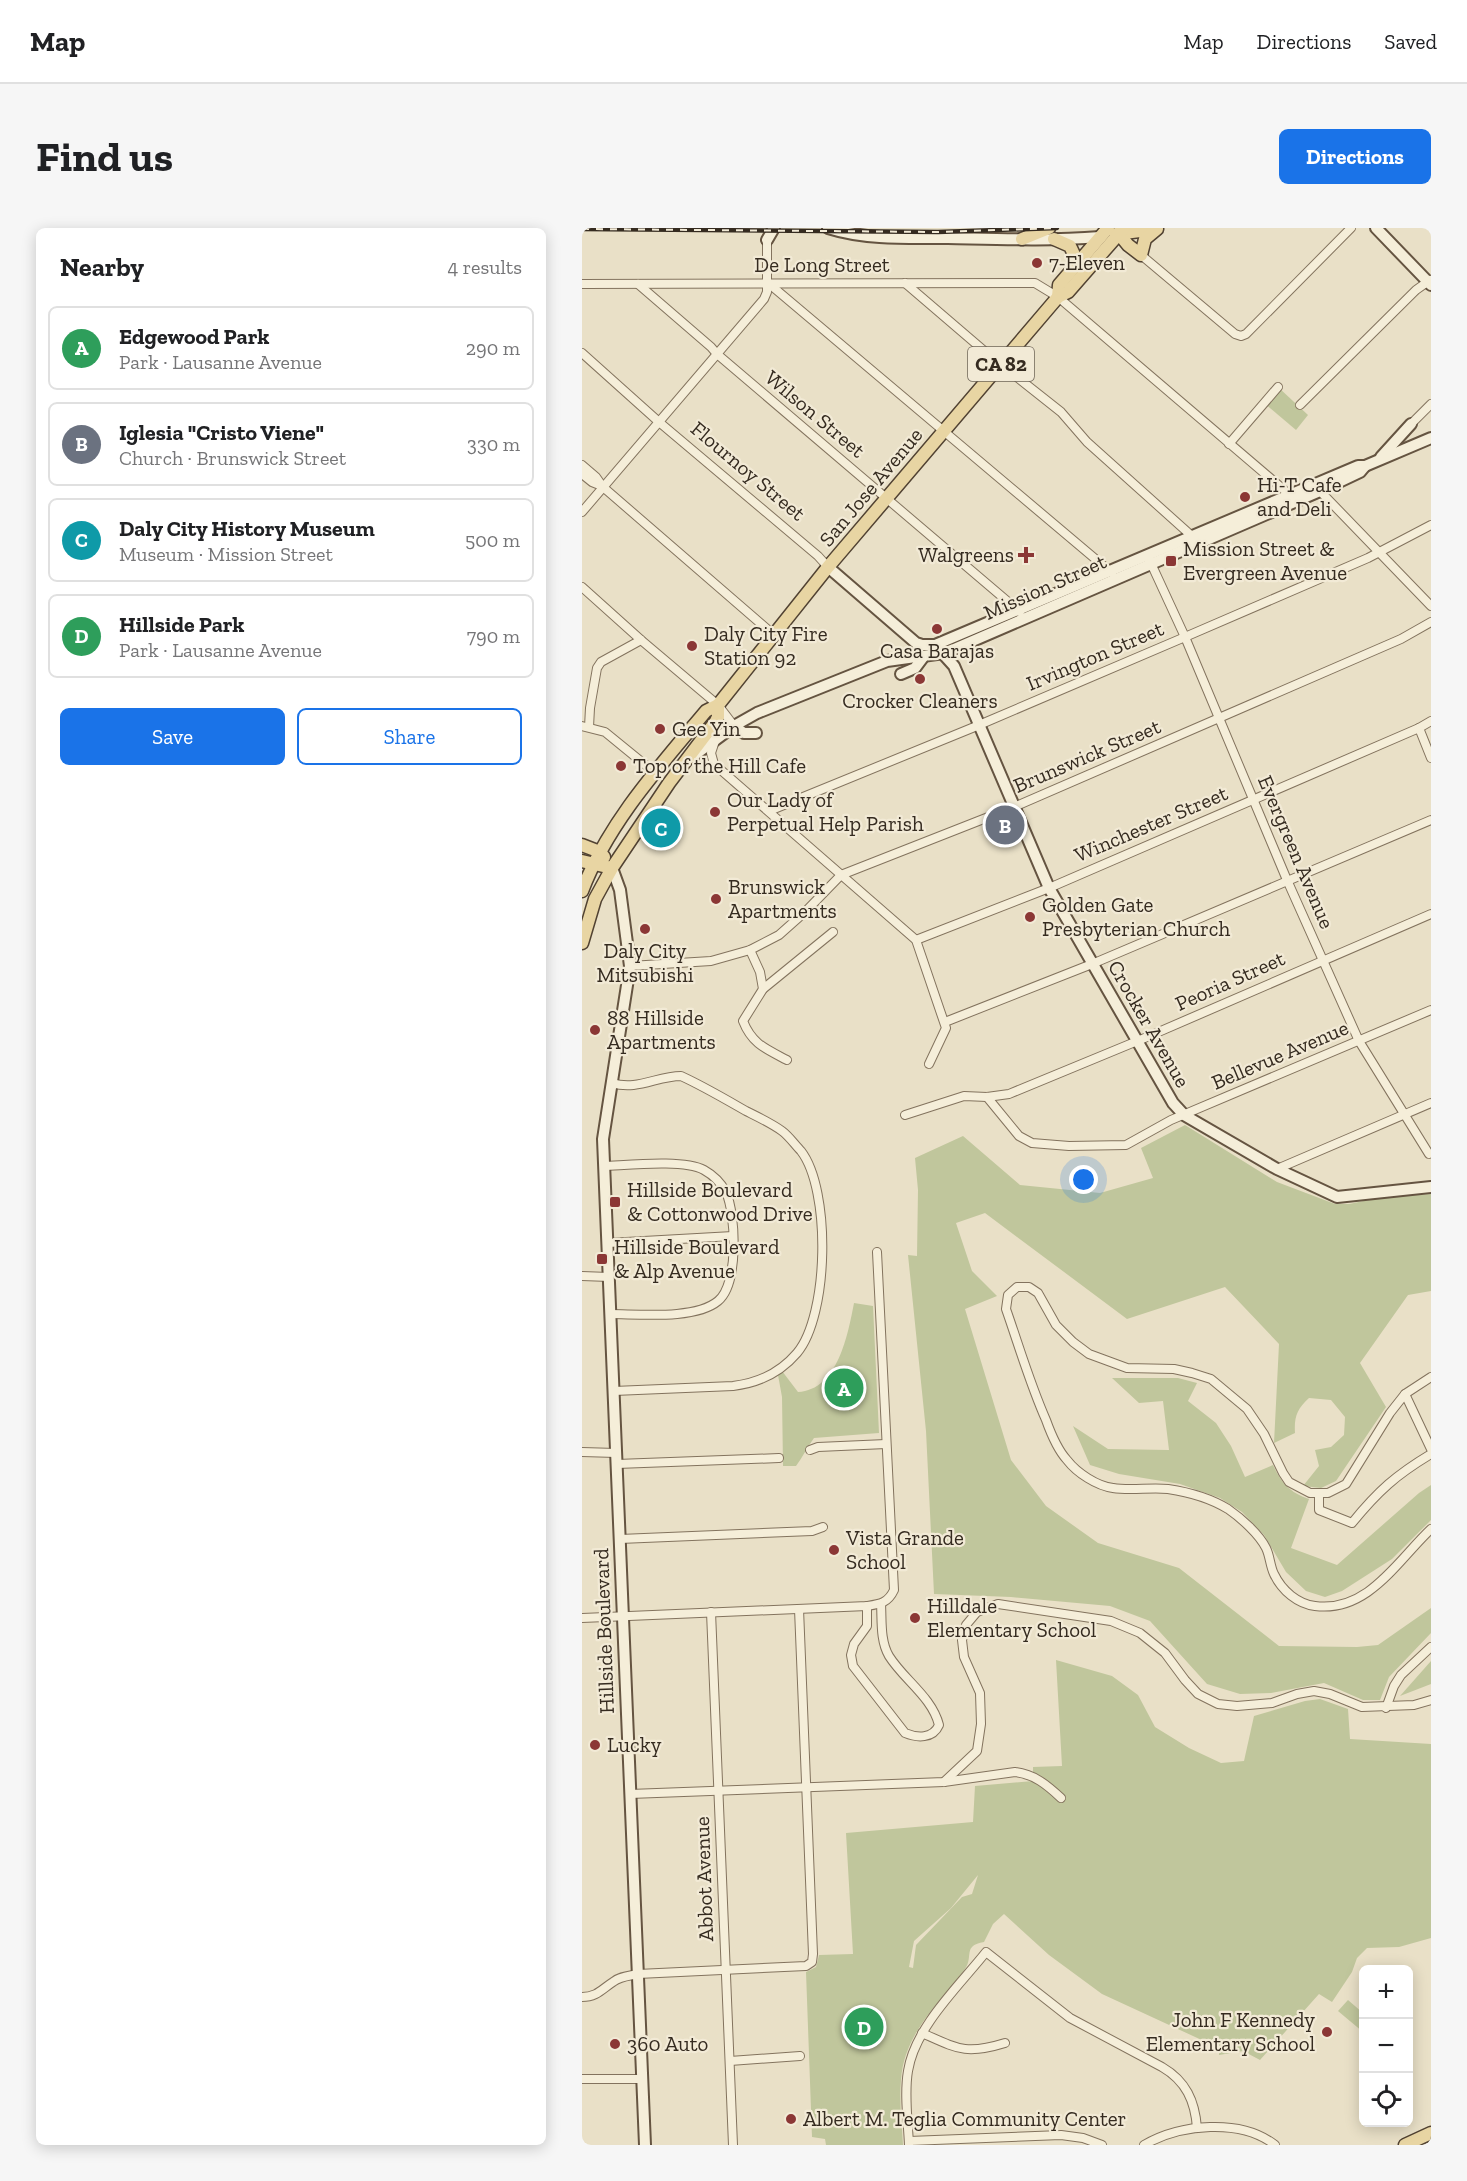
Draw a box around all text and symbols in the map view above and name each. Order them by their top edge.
text: Map [30,25,85,58]
text: Map [1184,29,1224,54]
text: Directions [1257,29,1351,54]
text: Saved [1384,29,1437,54]
button: Directions [1279,129,1431,184]
text: Find us [36,131,173,182]
place label: 7-Eleven [1049,250,1125,275]
text: Nearby [60,251,144,283]
street label: De Long Street [754,252,890,277]
text: 4 results [447,255,522,279]
marker: 7-Eleven [1030,256,1044,270]
text: Edgewood Park [119,323,269,350]
text: A [75,336,88,360]
text: 290 m [466,336,520,360]
road number: CA 82 [968,347,1034,381]
text: Park · Lausanne Avenue [119,350,322,374]
street label: Wilson Street [760,365,871,463]
street label: Flournoy Street [686,416,811,526]
text: Iglesia "Cristo Viene" [119,419,324,446]
street label: San Jose Avenue [814,422,928,551]
text: B [75,432,88,456]
text: 330 m [467,432,520,456]
text: Church · Brunswick Street [119,446,346,470]
place label: Hi-T Cafe and Deli [1257,472,1342,521]
marker: Hi-T Cafe and Deli [1238,490,1252,504]
text: Daly City History Museum [119,515,375,542]
text: C [75,528,88,552]
text: 500 m [465,528,520,552]
place label: Mission Street & Evergreen Avenue [1183,536,1347,585]
text: Museum · Mission Street [119,542,333,566]
place label: Walgreens [918,542,1014,567]
street label: Mission Street [980,548,1110,625]
marker: Walgreens [1019,548,1033,562]
marker: Mission Street & Evergreen Avenue [1164,554,1178,568]
text: Hillside Park [119,611,245,638]
street label: Irvington Street [1023,615,1167,696]
place label: Daly City Fire Station 92 [704,621,828,670]
marker: Casa Barajas [930,622,944,636]
text: D [75,624,88,648]
text: 790 m [467,624,520,648]
text: Park · Lausanne Avenue [119,638,322,662]
place label: Casa Barajas [880,638,994,664]
marker: Daly City Fire Station 92 [685,639,699,653]
marker: Crocker Cleaners [913,672,927,686]
place label: Crocker Cleaners [842,688,998,713]
button: Save [60,708,285,765]
button: Share [297,708,522,765]
street label: Brunswick Street [1010,713,1164,798]
place label: Gee Yin [672,716,741,741]
marker: Gee Yin [653,722,667,736]
place label: Top of the Hill Cafe [633,753,806,778]
marker: Top of the Hill Cafe [614,759,628,773]
street label: Evergreen Avenue [1253,771,1340,932]
street label: Winchester Street [1070,780,1231,867]
place label: Our Lady of Perpetual Help Parish [727,787,924,836]
pin: B [986,802,1024,848]
marker: Our Lady of Perpetual Help Parish [708,805,722,819]
pin: C [642,806,680,850]
place label: Brunswick Apartments [728,874,837,923]
marker: Brunswick Apartments [709,892,723,906]
place label: Golden Gate Presbyterian Church [1042,892,1230,941]
marker: Golden Gate Presbyterian Church [1023,910,1037,924]
marker: Daly City Mitsubishi [638,922,652,936]
place label: Daly City Mitsubishi [596,938,694,987]
street label: Peoria Street [1171,945,1289,1016]
street label: Crocker Avenue [1103,956,1196,1092]
place label: 88 Hillside Apartments [607,1005,716,1054]
street label: Bellevue Avenue [1208,1014,1352,1095]
marker: 88 Hillside Apartments [588,1023,602,1037]
your location [1069,1165,1098,1194]
place label: Hillside Boulevard & Cottonwood Drive [627,1177,813,1226]
marker: Hillside Boulevard & Cottonwood Drive [608,1195,622,1209]
place label: Hillside Boulevard & Alp Avenue [614,1234,780,1283]
marker: Hillside Boulevard & Alp Avenue [595,1252,609,1266]
pin: A [824,1366,864,1410]
place label: Vista Grande School [845,1525,964,1574]
marker: Vista Grande School [827,1543,841,1557]
street label: Hillside Boulevard [588,1547,619,1714]
place label: Hilldale Elementary School [927,1593,1097,1642]
marker: Hilldale Elementary School [908,1611,922,1625]
place label: Lucky [607,1732,662,1757]
marker: Lucky [588,1738,602,1752]
street label: Abbot Avenue [689,1816,718,1942]
map controls [1359,1965,1413,2127]
button: + [1359,1965,1413,2019]
pin: D [844,2004,884,2050]
place label: John F Kennedy Elementary School [1146,2007,1315,2056]
button: − [1359,2019,1413,2073]
marker: John F Kennedy Elementary School [1320,2025,1334,2039]
place label: 360 Auto [627,2031,708,2056]
marker: 360 Auto [608,2037,622,2051]
button: locate [1359,2073,1413,2127]
place label: Albert M. Teglia Community Center [803,2106,1126,2131]
marker: Albert M. Teglia Community Center [784,2112,798,2126]

